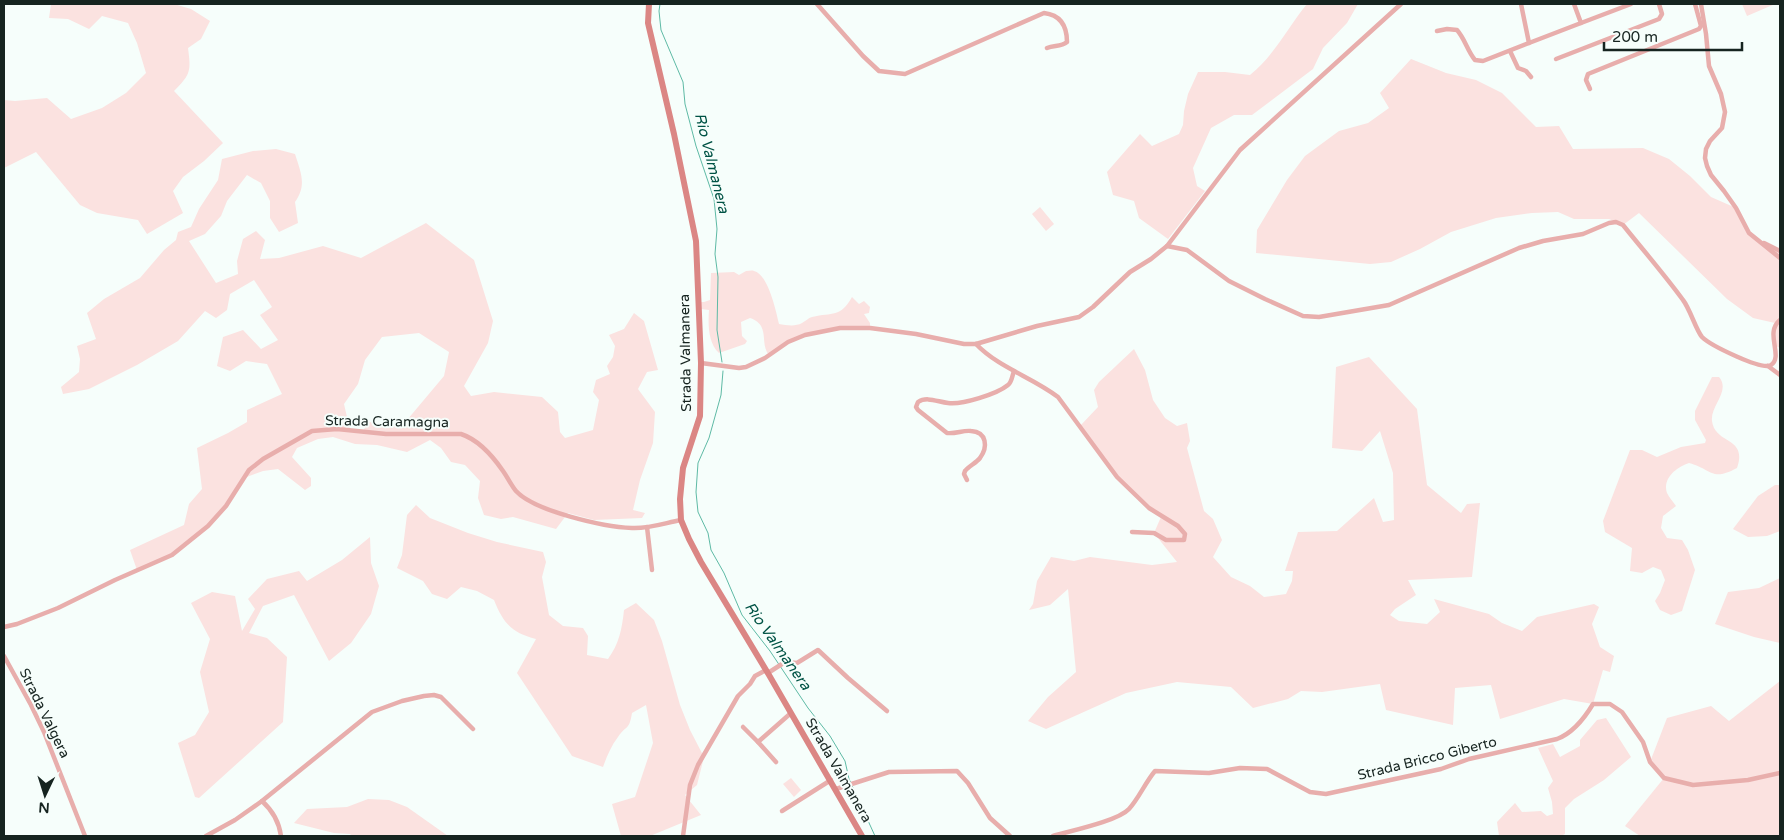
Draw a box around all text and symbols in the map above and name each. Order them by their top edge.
scale bar [1604,20,1742,52]
text: 200 m [1612,28,1658,46]
water label: Rio Valmanera [691,111,733,216]
street label: Strada Valmanera [676,294,695,412]
street label: Strada Caramagna [325,412,449,431]
water label: Rio Valmanera [741,599,815,694]
street label: Strada Valgera [16,666,74,761]
street label: Strada Valmanera [802,715,875,826]
street label: Strada Bricco Giberto [1356,733,1498,784]
north arrow [20,770,70,820]
text: N [38,799,50,816]

